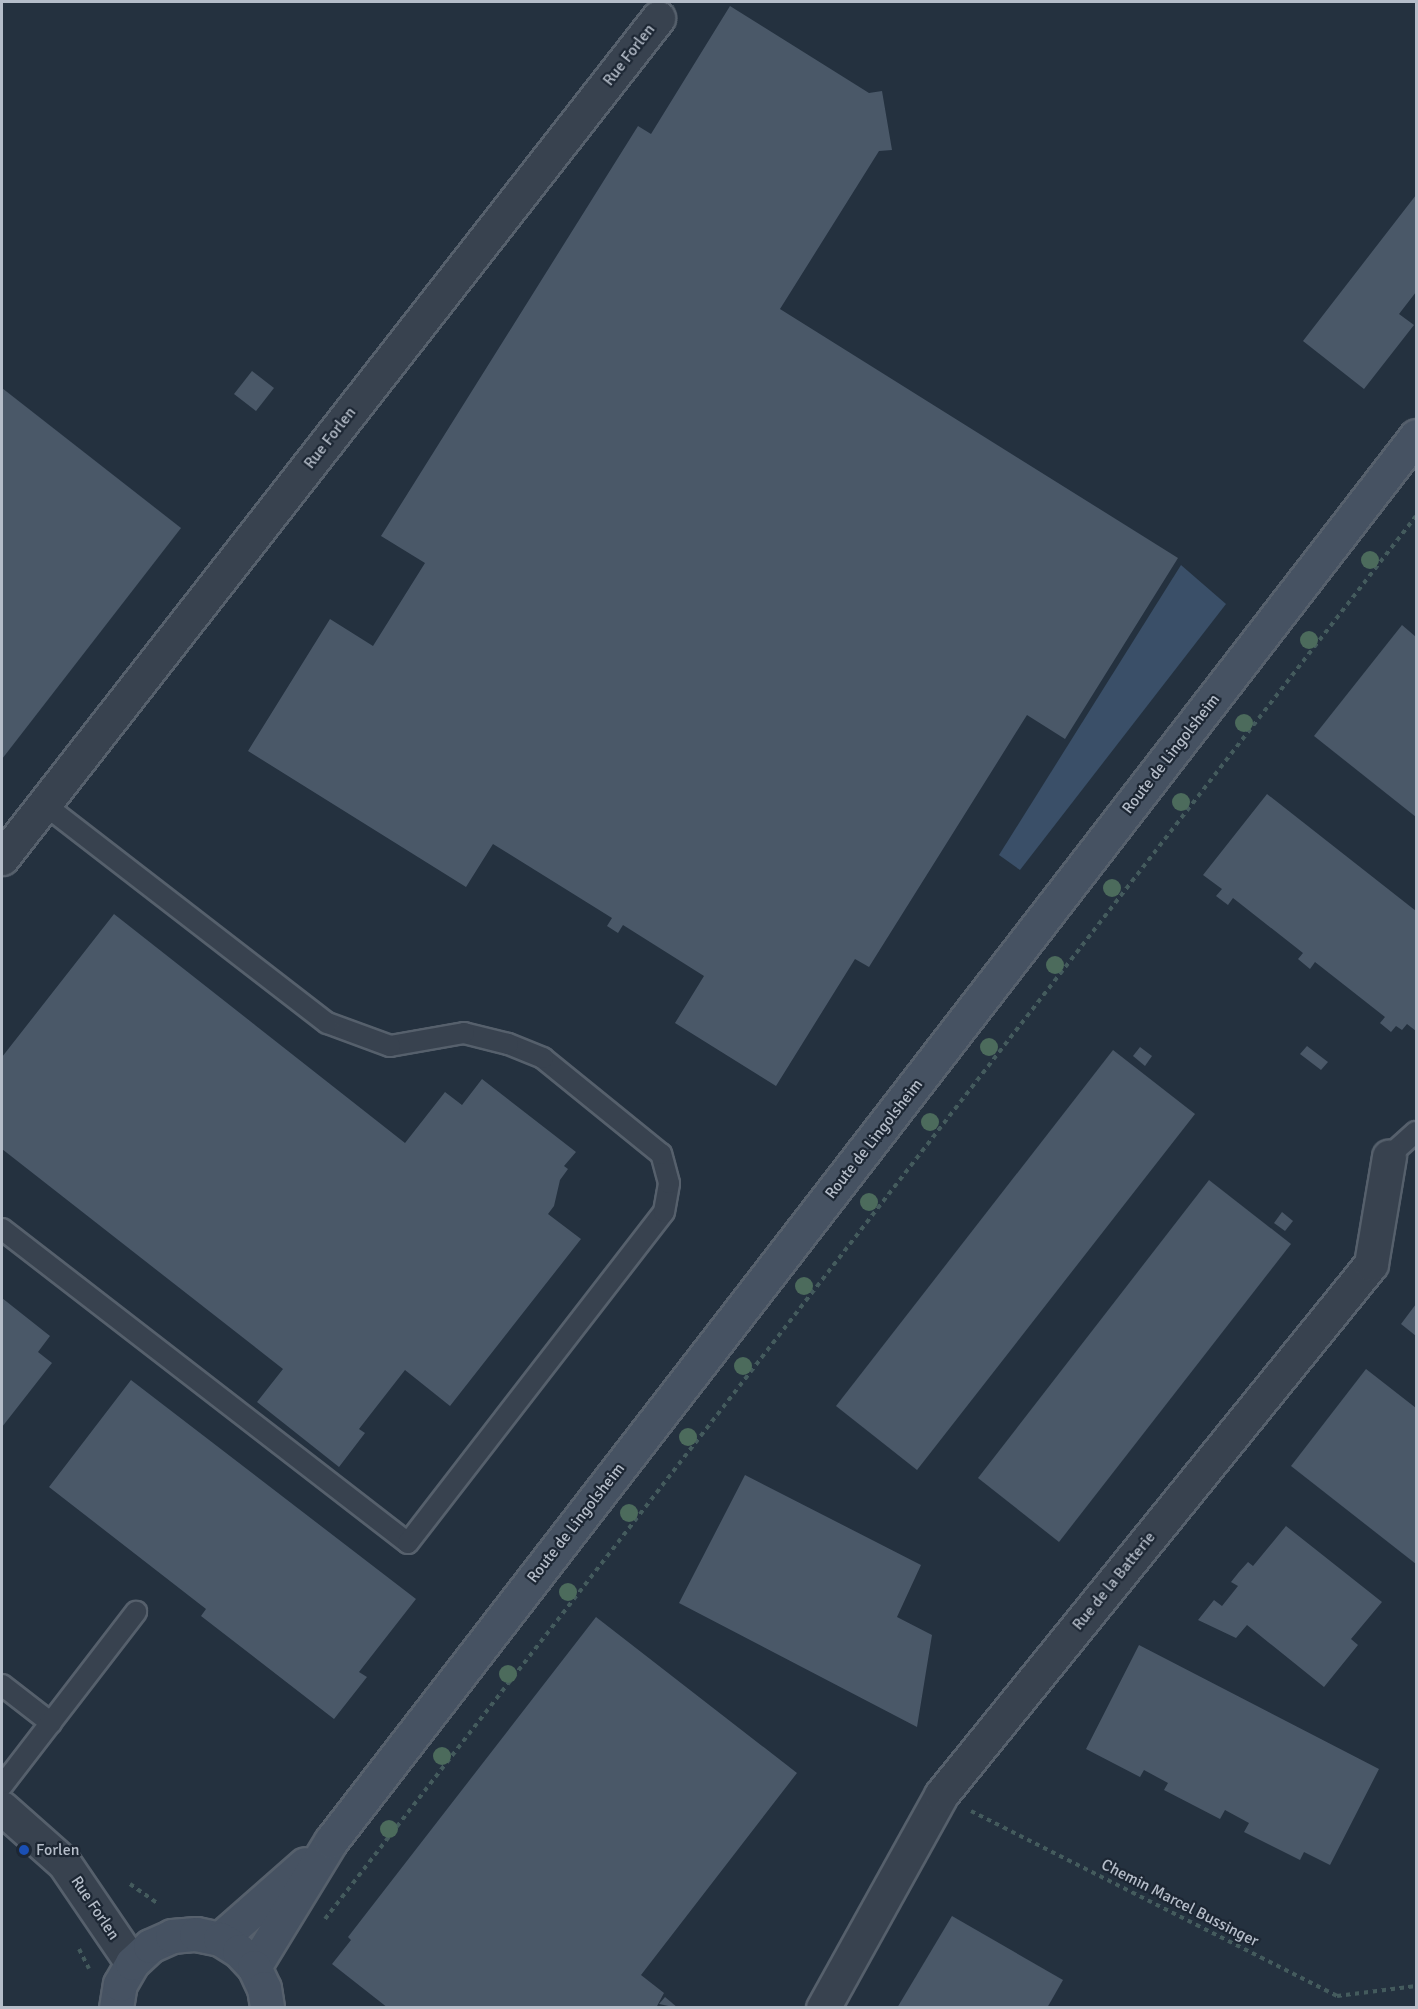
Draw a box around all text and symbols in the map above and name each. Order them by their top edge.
street label: Rue Forlen [599,20,659,90]
street label: Rue Forlen [300,403,360,473]
street label: Route de Lingolsheim [1118,690,1224,818]
street label: Route de Lingolsheim [821,1075,927,1203]
street label: Route de Lingolsheim [523,1459,629,1587]
street label: Rue de la Batterie [1068,1528,1160,1634]
place label: Forlen [36,1840,79,1860]
marker: Forlen [17,1843,31,1857]
street label: Chemin Marcel Bussinger [1098,1855,1262,1951]
street label: Rue Forlen [67,1872,123,1944]

